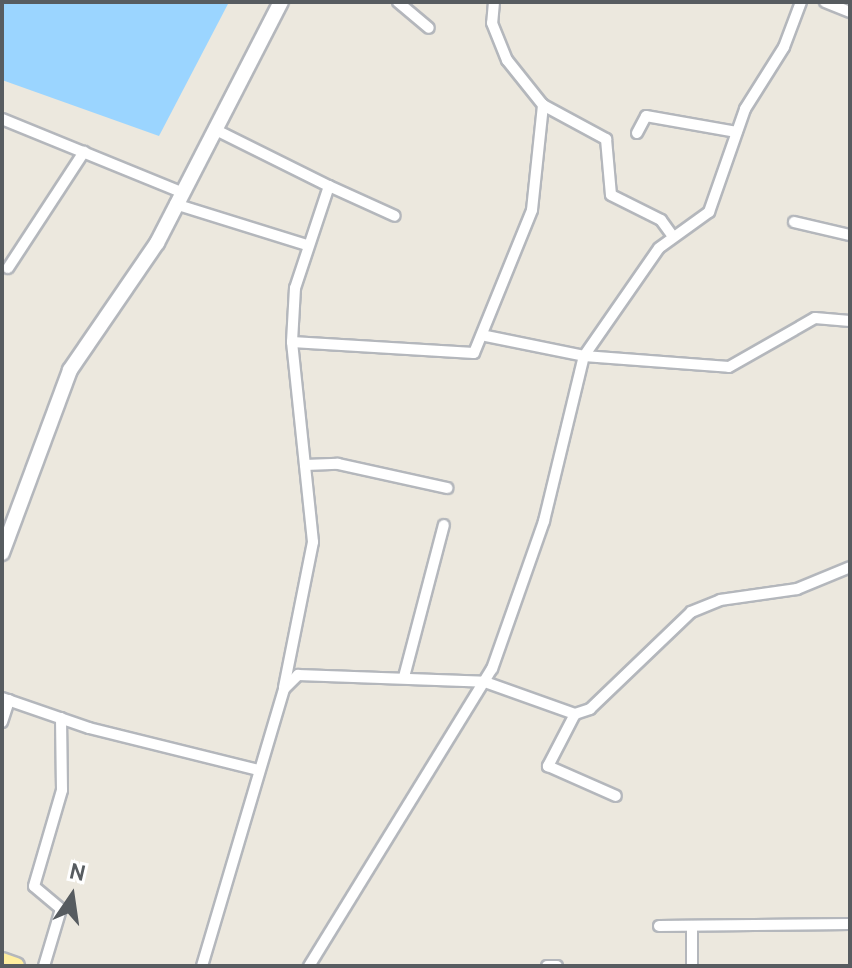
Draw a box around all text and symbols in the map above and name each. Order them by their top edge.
north arrow [32,856,112,936]
text: N [67,857,88,887]

